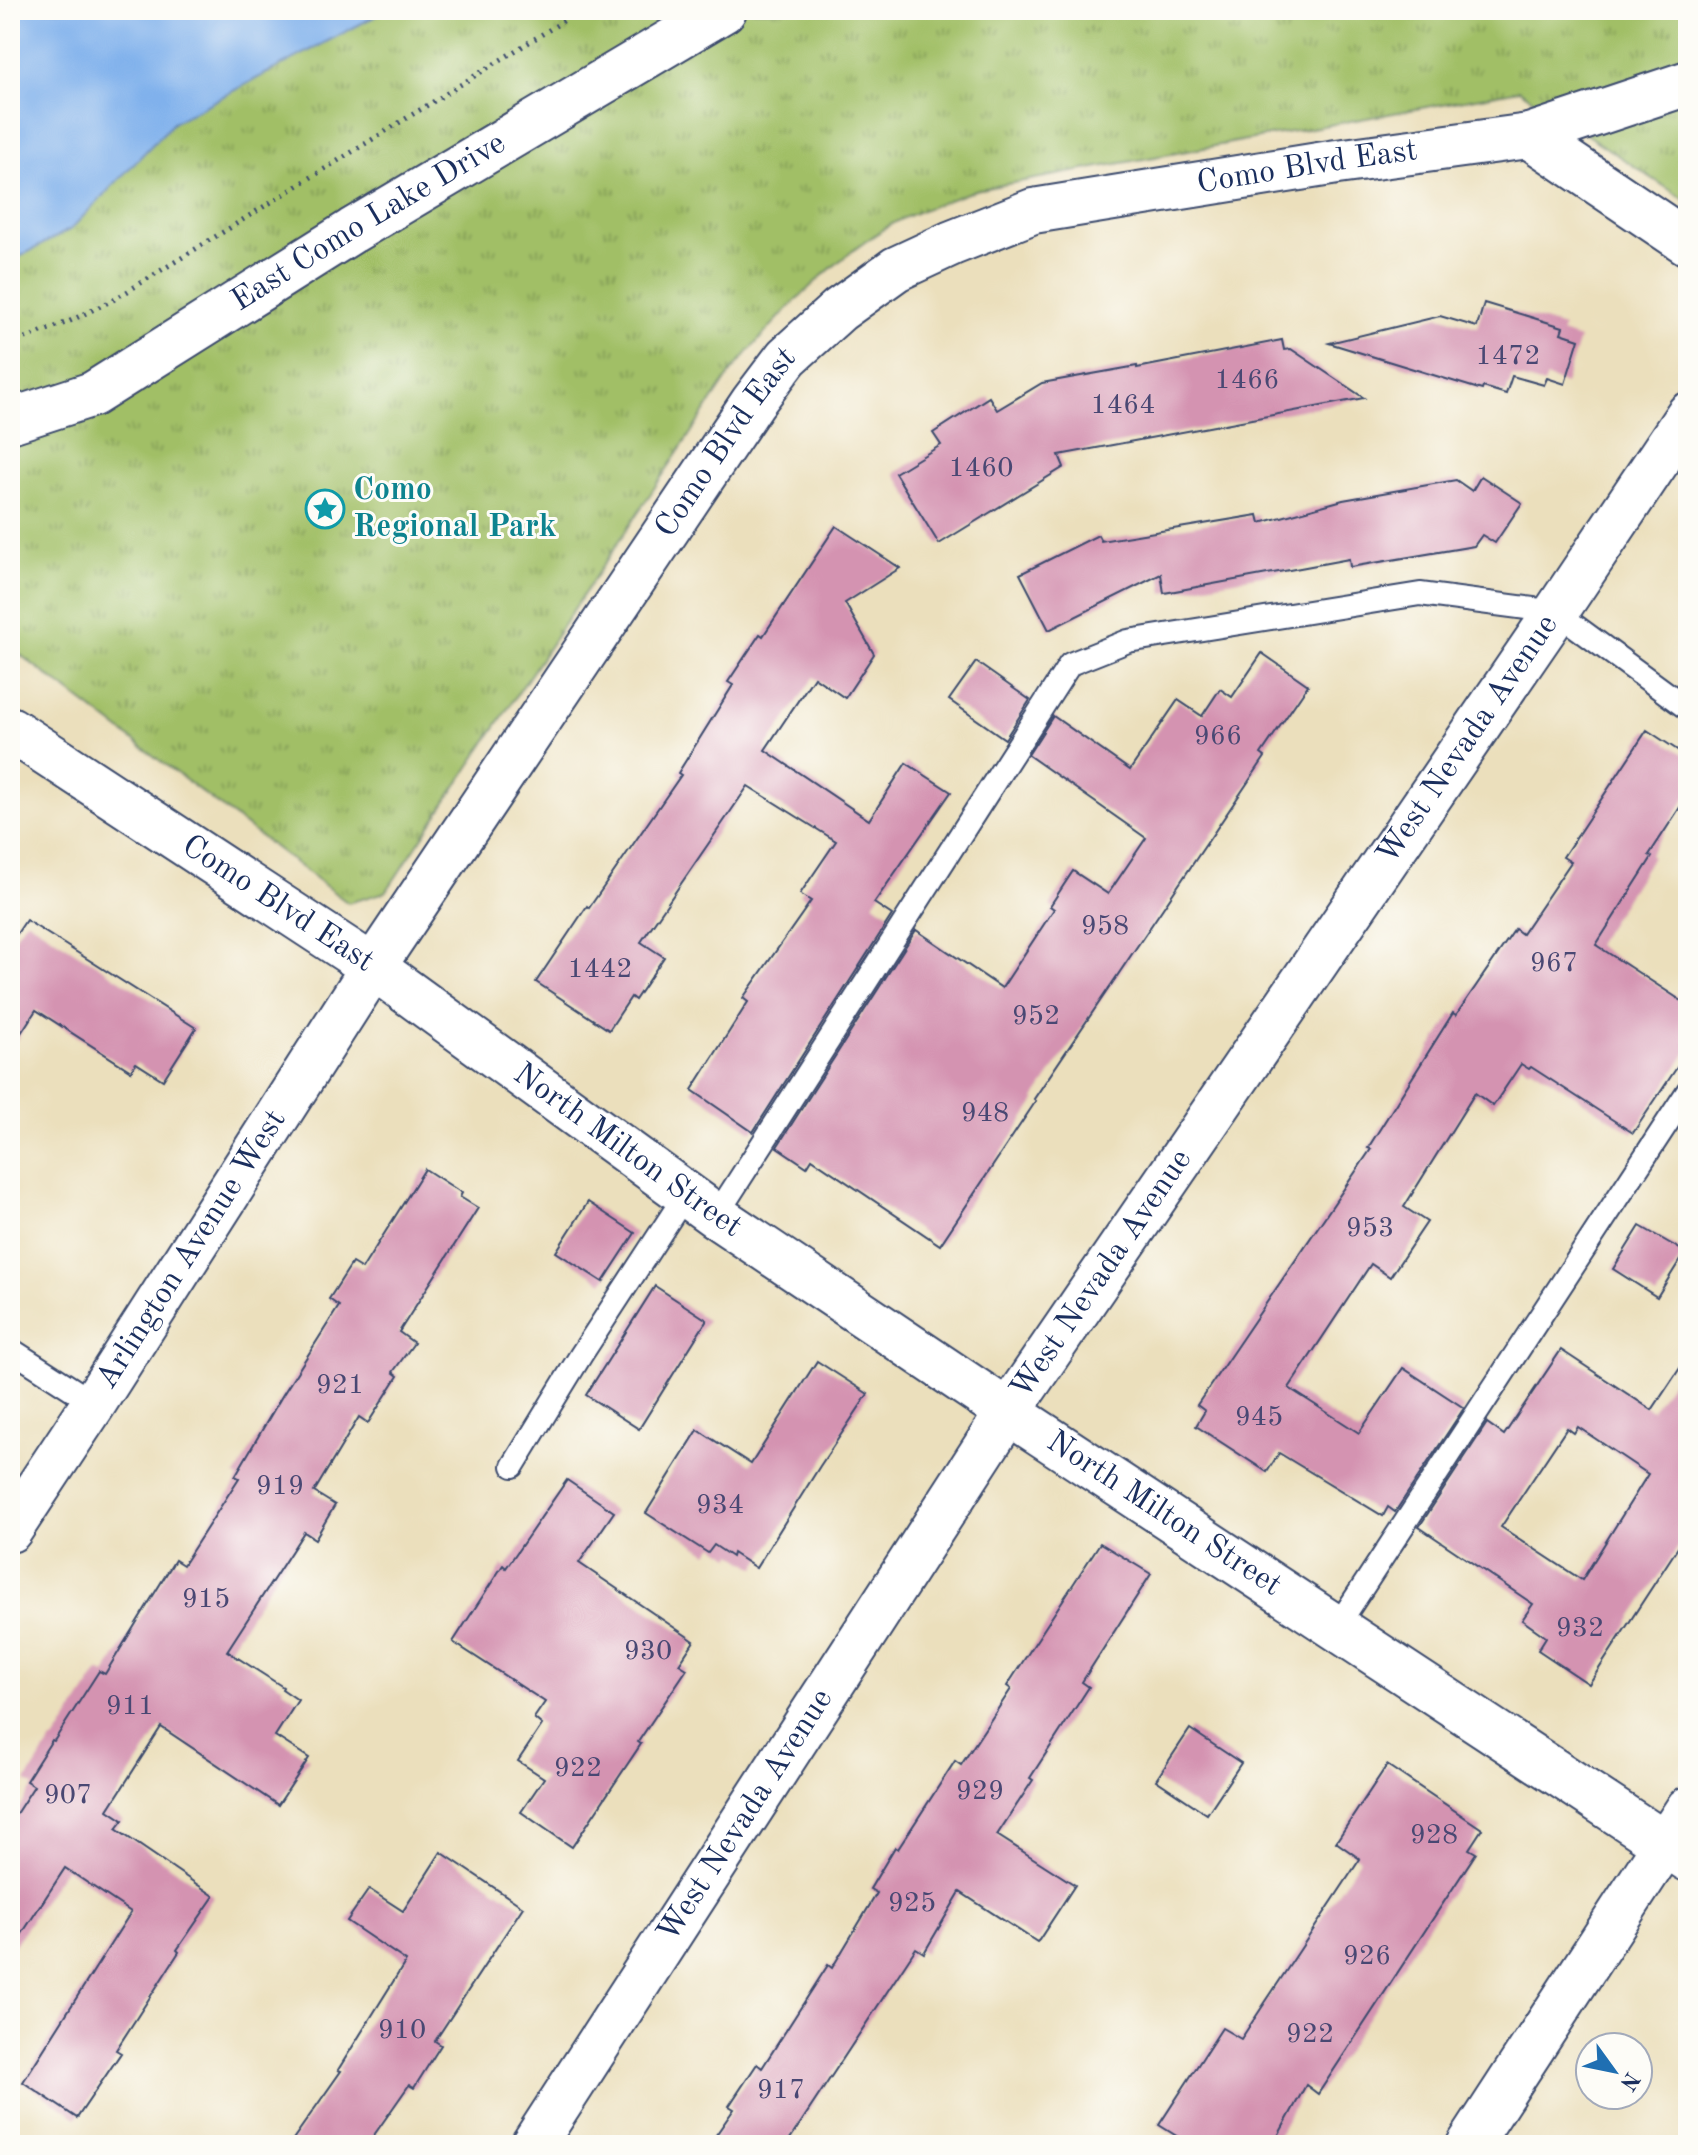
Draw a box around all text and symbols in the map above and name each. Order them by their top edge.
street label: East Como Lake Drive [226,127,511,318]
street label: Como Blvd East [1195,135,1419,200]
street label: Como Blvd East [650,341,802,544]
house number: 1472 [1476,343,1540,371]
house number: 1466 [1215,367,1279,395]
house number: 1464 [1091,392,1155,420]
house number: 1460 [949,455,1013,483]
place label: Como Regional Park [353,475,557,544]
place icon: Como Regional Park [304,488,346,530]
street label: West Nevada Avenue [1372,610,1565,870]
house number: 966 [1194,723,1242,751]
street label: Como Blvd East [176,830,379,979]
house number: 958 [1081,913,1129,941]
house number: 967 [1530,950,1578,978]
house number: 1442 [568,956,632,984]
house number: 952 [1012,1003,1060,1031]
street label: North Milton Street [507,1058,747,1244]
house number: 948 [961,1100,1009,1128]
street label: Arlington Avenue West [91,1105,293,1395]
street label: West Nevada Avenue [1006,1144,1198,1405]
house number: 953 [1346,1215,1394,1243]
house number: 921 [316,1372,364,1400]
house number: 945 [1235,1404,1283,1432]
street label: North Milton Street [1041,1426,1287,1603]
house number: 919 [256,1473,304,1501]
house number: 934 [696,1492,744,1520]
house number: 915 [182,1586,230,1614]
house number: 932 [1556,1615,1604,1643]
house number: 930 [624,1638,672,1666]
street label: West Nevada Avenue [653,1684,840,1948]
house number: 911 [106,1693,154,1721]
house number: 922 [554,1755,602,1783]
house number: 929 [956,1778,1004,1806]
house number: 907 [44,1782,92,1810]
house number: 928 [1410,1822,1458,1850]
house number: 925 [888,1890,936,1918]
house number: 926 [1343,1943,1391,1971]
house number: 910 [378,2017,426,2045]
house number: 922 [1286,2021,1334,2049]
north arrow [1574,2031,1654,2111]
text: N [1615,2068,1643,2094]
house number: 917 [757,2077,805,2105]

